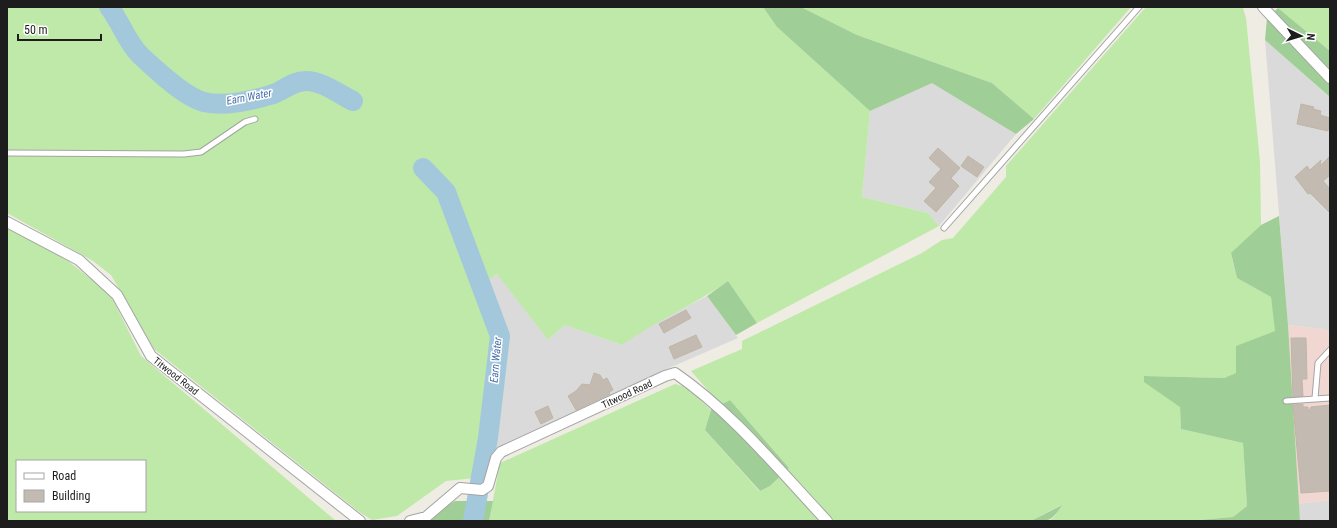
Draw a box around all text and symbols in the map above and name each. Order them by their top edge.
scale bar [18,16,101,42]
north arrow [1281,16,1321,56]
text: 50 m [24,23,48,37]
text: N [1304,33,1317,41]
water label: Earn Water [225,86,273,108]
water label: Earn Water [488,336,505,383]
street label: Titwood Road [151,355,201,397]
street label: Titwood Road [600,378,654,410]
legend [16,460,146,512]
text: Road [52,469,76,483]
text: Building [52,489,90,503]

